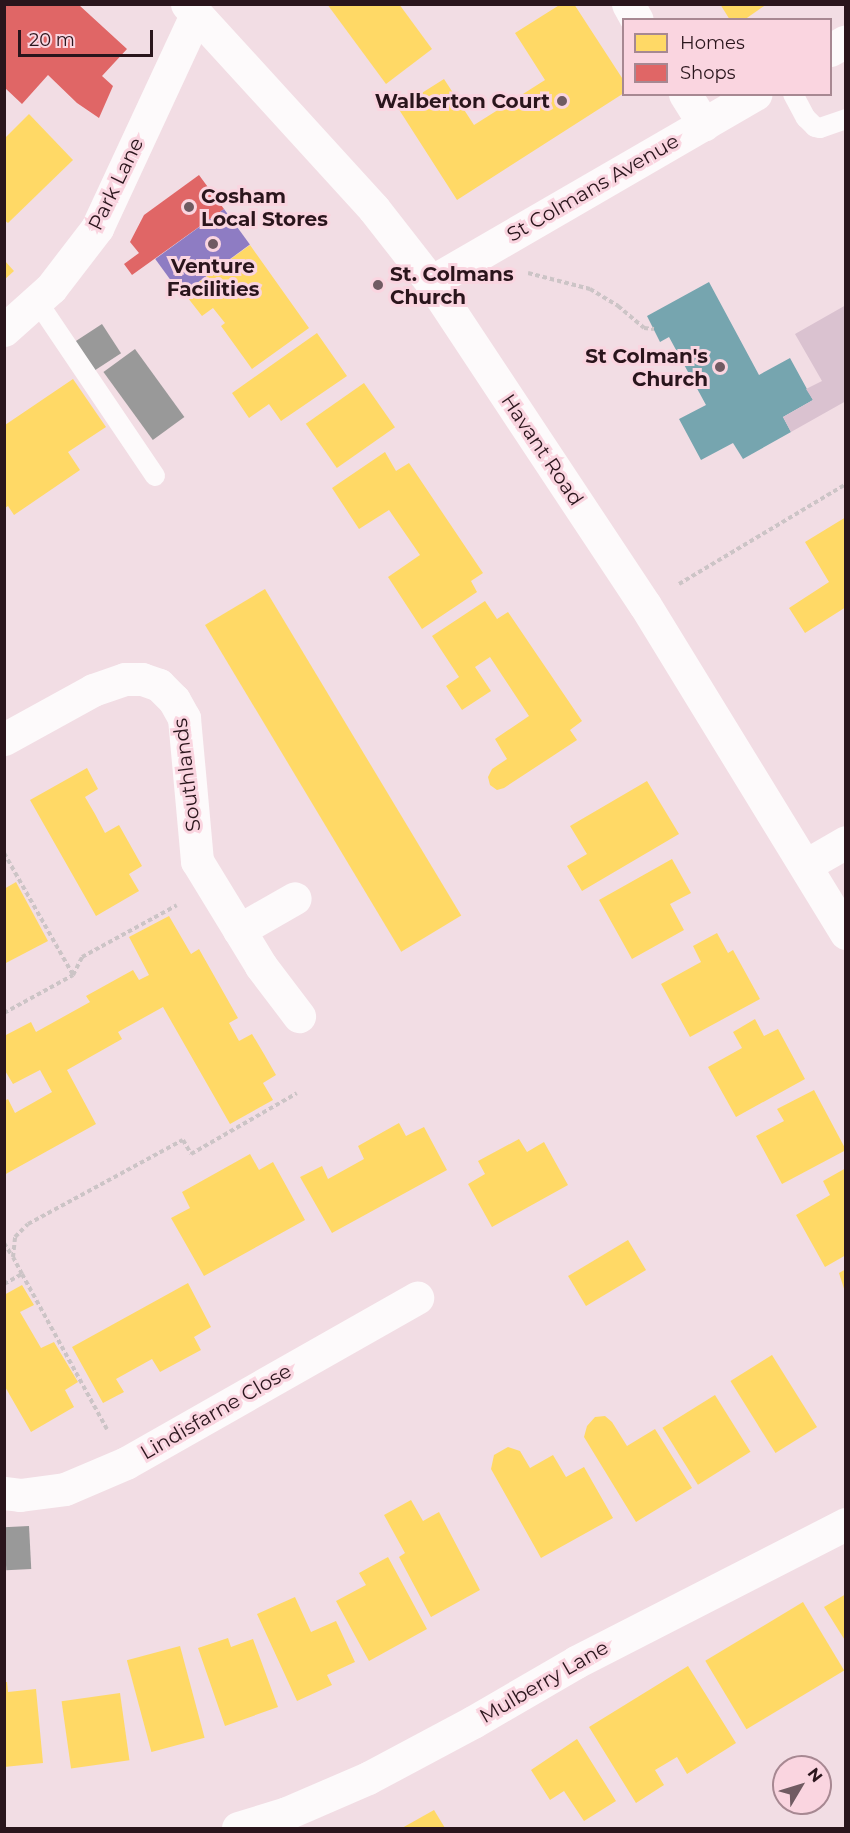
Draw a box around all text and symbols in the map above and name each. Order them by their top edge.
scale bar [21,18,156,56]
legend [622,18,832,96]
text: 20 m [29,29,75,51]
text: Homes [680,32,745,54]
text: Shops [680,62,736,84]
place label: Walberton Court [375,89,550,113]
marker: Walberton Court [555,94,569,108]
street label: St Colmans Avenue [503,129,683,247]
street label: Park Lane [83,134,149,234]
place label: Cosham Local Stores [201,184,328,231]
marker: Cosham Local Stores [182,200,196,214]
marker: Venture Facilities [206,237,220,251]
place label: Venture Facilities [167,254,259,301]
place label: St. Colmans Church [390,262,514,309]
marker: St. Colmans Church [371,278,385,292]
place label: St Colman's Church [585,344,708,391]
marker: St Colman's Church [713,360,727,374]
street label: Havant Road [496,390,588,510]
street label: Southlands [168,717,206,833]
street label: Lindisfarne Close [136,1359,296,1465]
street label: Mulberry Lane [475,1635,613,1729]
north arrow [772,1755,832,1815]
text: N [804,1764,826,1786]

